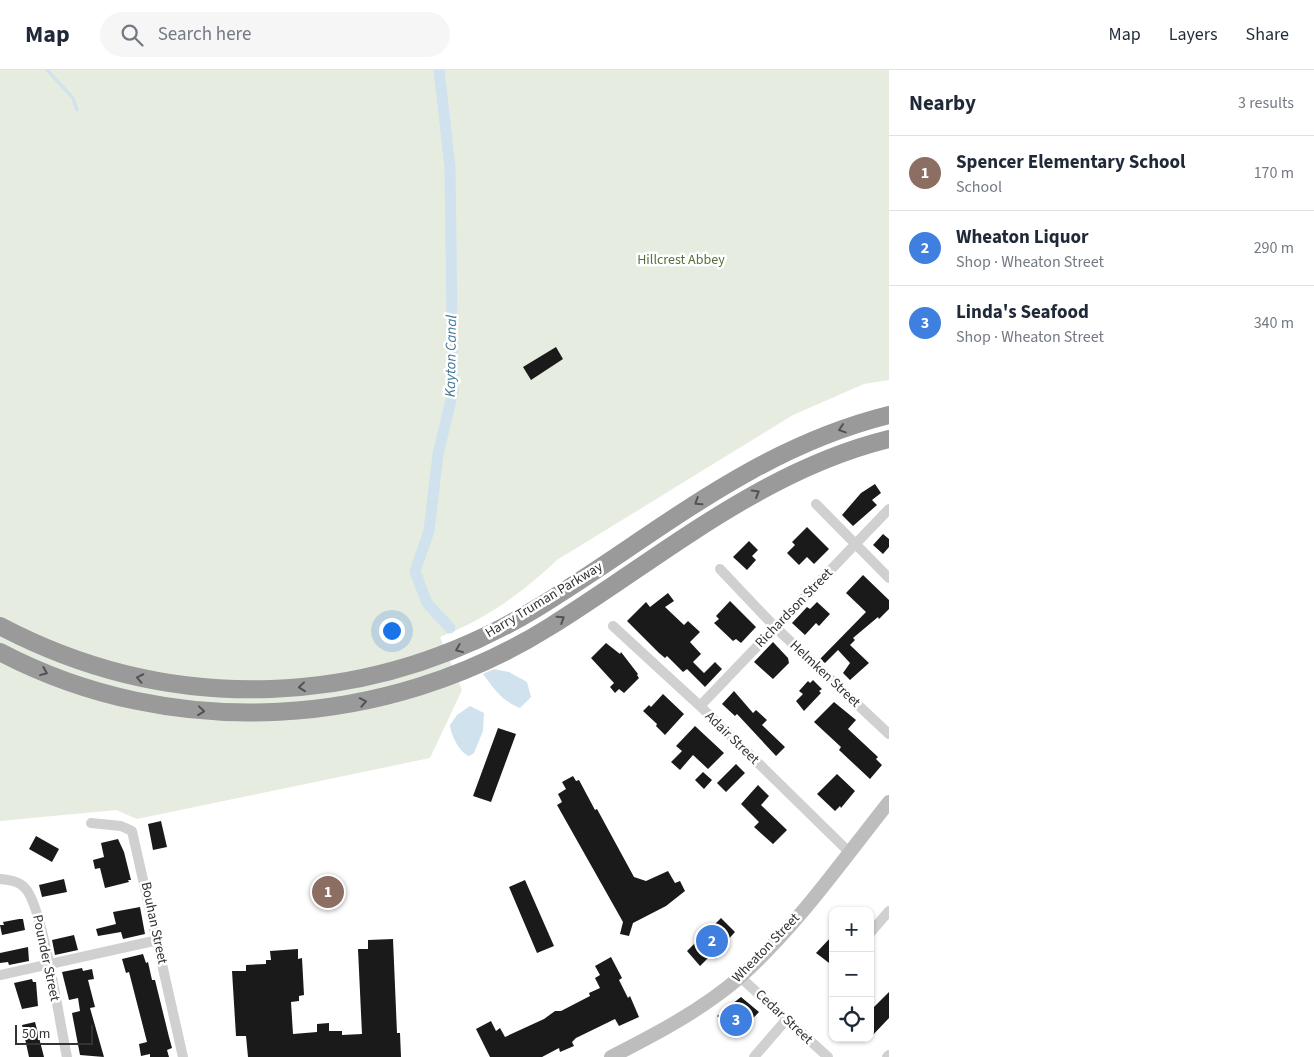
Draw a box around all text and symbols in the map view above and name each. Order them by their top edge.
search box [100,12,450,57]
text: Map [25,17,70,52]
icon: search [118,21,146,49]
text: Search here [158,21,251,48]
text: Map [1109,22,1141,47]
text: Layers [1169,22,1218,47]
text: Share [1246,22,1289,47]
text: Nearby [909,88,976,118]
text: 3 results [1238,92,1294,114]
text: Spencer Elementary School [956,149,1186,176]
text: 1 [921,162,929,184]
text: 170 m [1254,162,1294,184]
text: School [956,176,1002,198]
text: Wheaton Liquor [956,224,1089,251]
text: 2 [921,237,929,259]
text: 290 m [1254,237,1294,259]
park label: Hillcrest Abbey [637,250,725,270]
text: Shop · Wheaton Street [956,251,1104,273]
text: Linda's Seafood [956,299,1089,326]
text: 3 [921,312,929,334]
text: 340 m [1254,312,1294,334]
water label: Kayton Canal [440,314,462,397]
text: Shop · Wheaton Street [956,326,1104,348]
one-way arrow [838,423,847,433]
one-way arrow [751,489,760,499]
one-way arrow [694,496,703,506]
street label: Harry Truman Parkway [482,557,607,643]
street label: Richardson Street [751,563,837,652]
one-way arrow [556,616,565,626]
your location [379,618,405,644]
street label: Helmken Street [785,636,865,712]
one-way arrow [455,642,464,653]
one-way arrow [39,666,48,677]
one-way arrow [136,673,145,684]
one-way arrow [298,682,306,693]
one-way arrow [359,697,368,708]
one-way arrow [198,705,206,716]
street label: Adair Street [700,707,764,769]
pin: 1 [312,873,344,911]
street label: Bouhan Street [136,880,173,966]
map controls [829,907,874,1042]
button: + [829,907,874,952]
street label: Wheaton Street [728,909,805,987]
street label: Pounder Street [27,913,65,1003]
pin: 2 [696,922,728,960]
button: − [829,952,874,997]
street label: Cedar Street [751,985,818,1049]
button: locate [829,997,874,1042]
pin: 3 [720,1001,752,1039]
scale bar [15,1022,92,1045]
text: 50 m [22,1024,50,1044]

